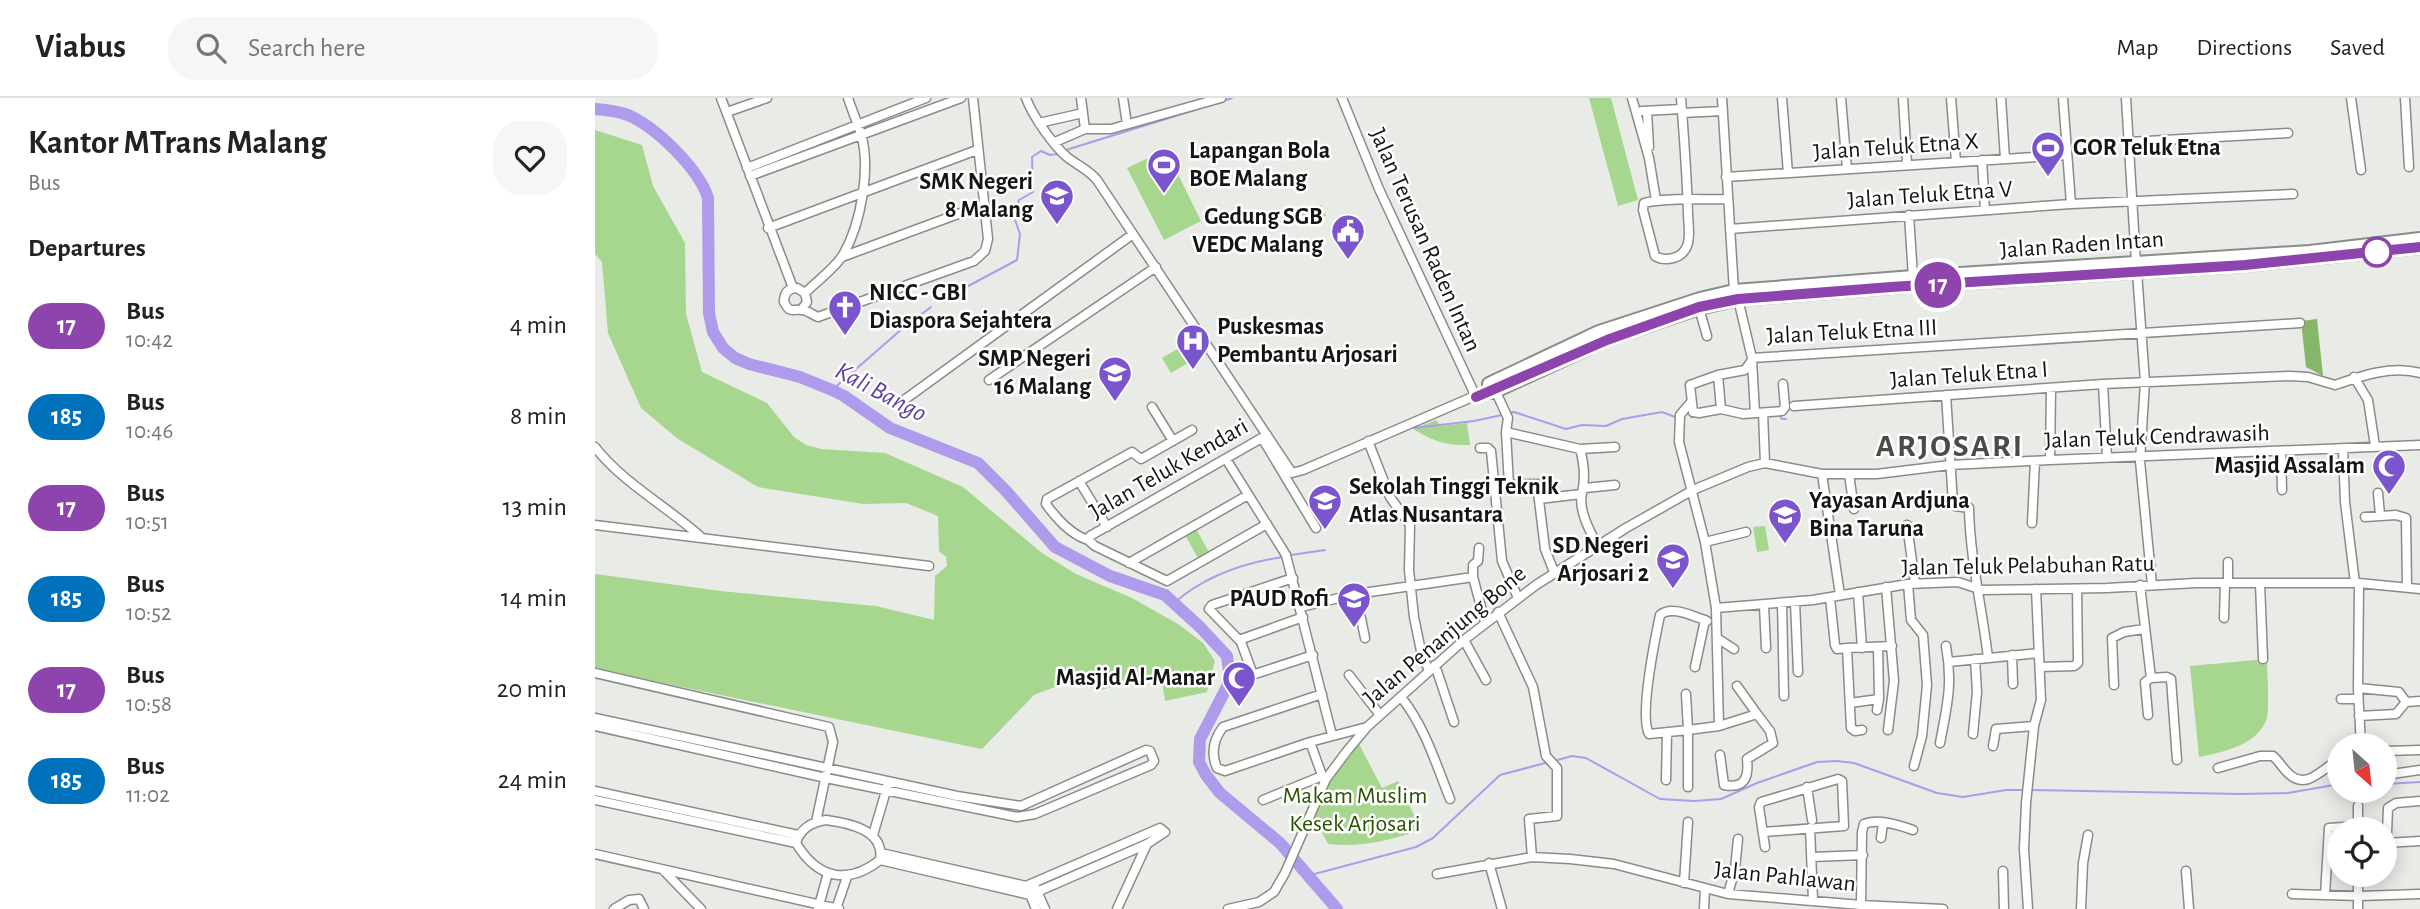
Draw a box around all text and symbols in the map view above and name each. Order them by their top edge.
search box [168,17,658,80]
icon: search [192,29,230,67]
text: Viabus [35,31,126,64]
text: Search here [248,35,366,61]
text: Map [2116,36,2158,60]
text: Directions [2196,36,2292,60]
text: Saved [2330,36,2385,60]
button: heart [493,121,567,195]
street label: Jalan Terusan Raden Intan [1365,125,1485,355]
text: Kantor MTrans Malang [28,127,327,160]
street label: Jalan Teluk Etna X [1812,129,1980,165]
sports icon: GOR Teluk Etna [2029,129,2067,178]
place label: GOR Teluk Etna [2073,136,2221,160]
place label: Lapangan Bola BOE Malang [1189,139,1330,191]
sports icon: Lapangan Bola BOE Malang [1145,146,1183,195]
place label: SMK Negeri 8 Malang [919,170,1034,222]
text: Bus [28,172,61,195]
school or university icon: SMK Negeri 8 Malang [1038,177,1076,226]
street label: Jalan Teluk Etna V [1847,177,2014,213]
place label: Gedung SGB VEDC Malang [1192,205,1324,257]
public building icon: Gedung SGB VEDC Malang [1329,212,1367,261]
street label: Jalan Raden Intan [1999,227,2165,263]
text: Departures [28,235,146,261]
unlabelled marker [2362,237,2392,267]
line badge: 17 [1907,262,1969,308]
text: 17 [1928,273,1948,297]
place label: NICC - GBI Diaspora Sejahtera [869,281,1052,333]
church icon: NICC - GBI Diaspora Sejahtera [826,288,864,337]
text: Bus [126,298,165,324]
text: 4 min [510,312,567,338]
text: 17 [57,314,76,338]
place label: Puskesmas Pembantu Arjosari [1217,315,1398,367]
street label: Jalan Teluk Etna III [1766,316,1938,348]
hospital icon: Puskesmas Pembantu Arjosari [1174,322,1212,371]
text: 10:42 [126,329,173,352]
place label: SMP Negeri 16 Malang [978,347,1092,399]
school or university icon: SMP Negeri 16 Malang [1096,354,1134,403]
water label: Kali Bango [831,357,931,427]
street label: Jalan Teluk Etna I [1889,358,2049,392]
text: Bus [126,389,165,415]
text: 8 min [510,403,567,429]
text: 185 [51,405,82,429]
street label: Jalan Teluk Kendari [1086,414,1252,524]
text: 10:46 [126,420,173,443]
street label: Jalan Teluk Cendrawasih [2044,421,2270,453]
district label: ARJOSARI [1876,430,2024,462]
mosque icon: Masjid Assalam [2370,447,2408,496]
place label: Masjid Assalam [2215,454,2365,478]
place label: Sekolah Tinggi Teknik Atlas Nusantara [1349,475,1559,527]
text: Bus [126,480,165,506]
school or university icon: Sekolah Tinggi Teknik Atlas Nusantara [1306,482,1344,531]
place label: Yayasan Ardjuna Bina Taruna [1809,489,1970,541]
text: 13 min [503,494,567,520]
text: 17 [57,496,76,520]
school or university icon: Yayasan Ardjuna Bina Taruna [1766,496,1804,545]
text: 10:51 [126,511,169,534]
place label: SD Negeri Arjosari 2 [1553,534,1649,586]
school or university icon: SD Negeri Arjosari 2 [1654,541,1692,590]
street label: Jalan Teluk Pelabuhan Ratu [1901,552,2155,580]
street label: Jalan Penanjung Bone [1359,561,1531,711]
text: Bus [126,571,165,597]
school or university icon: PAUD Rofi [1335,580,1373,629]
text: 14 min [501,585,567,611]
text: 185 [51,587,82,611]
place label: PAUD Rofi [1229,587,1329,611]
text: 10:52 [126,602,171,625]
mosque icon: Masjid Al-Manar [1220,659,1258,708]
text: Bus [126,662,165,688]
place label: Masjid Al-Manar [1056,666,1216,690]
text: 20 min [497,676,567,702]
text: 17 [57,678,76,702]
text: 10:58 [126,693,172,716]
north arrow [2327,733,2397,803]
map controls [2327,733,2397,887]
text: Bus [126,753,165,779]
text: 24 min [498,767,567,793]
text: 185 [51,769,82,793]
text: 11:02 [126,784,170,807]
park label: Makam Muslim Kesek Arjosari [1283,784,1427,836]
button: locate [2327,817,2397,887]
street label: Jalan Pahlawan [1713,858,1857,896]

